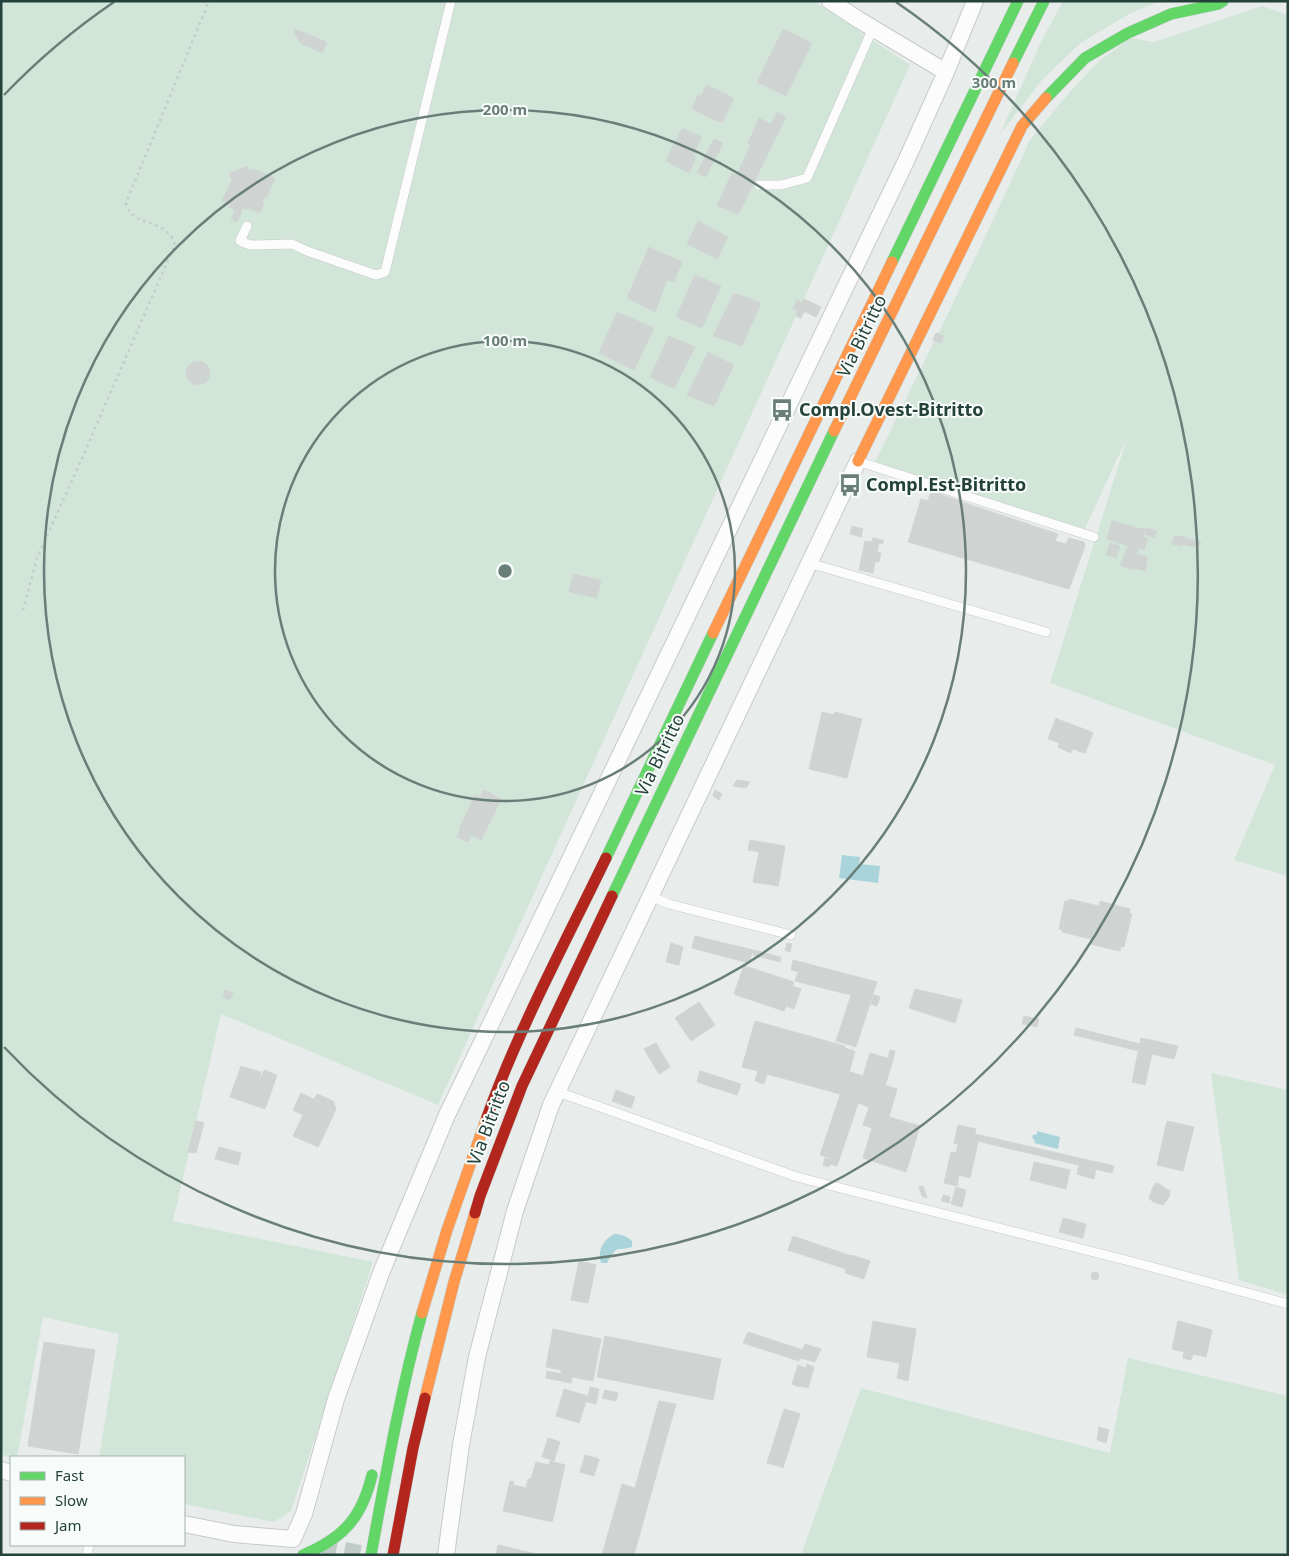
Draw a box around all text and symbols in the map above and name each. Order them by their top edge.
text: 300 m [972,72,1016,92]
text: 200 m [483,99,527,119]
street label: Via Bitritto [831,290,891,381]
text: 100 m [483,330,527,350]
bus stop icon: Compl.Ovest-Bitritto [769,397,795,423]
place label: Compl.Ovest-Bitritto [799,397,984,421]
bus stop icon: Compl.Est-Bitritto [837,472,863,498]
place label: Compl.Est-Bitritto [866,472,1026,496]
centre of rings [496,562,514,580]
street label: Via Bitritto [629,709,689,800]
street label: Via Bitritto [461,1077,515,1169]
legend [10,1456,185,1546]
text: Fast [55,1465,84,1485]
text: Slow [55,1490,88,1510]
text: Jam [53,1515,82,1535]

